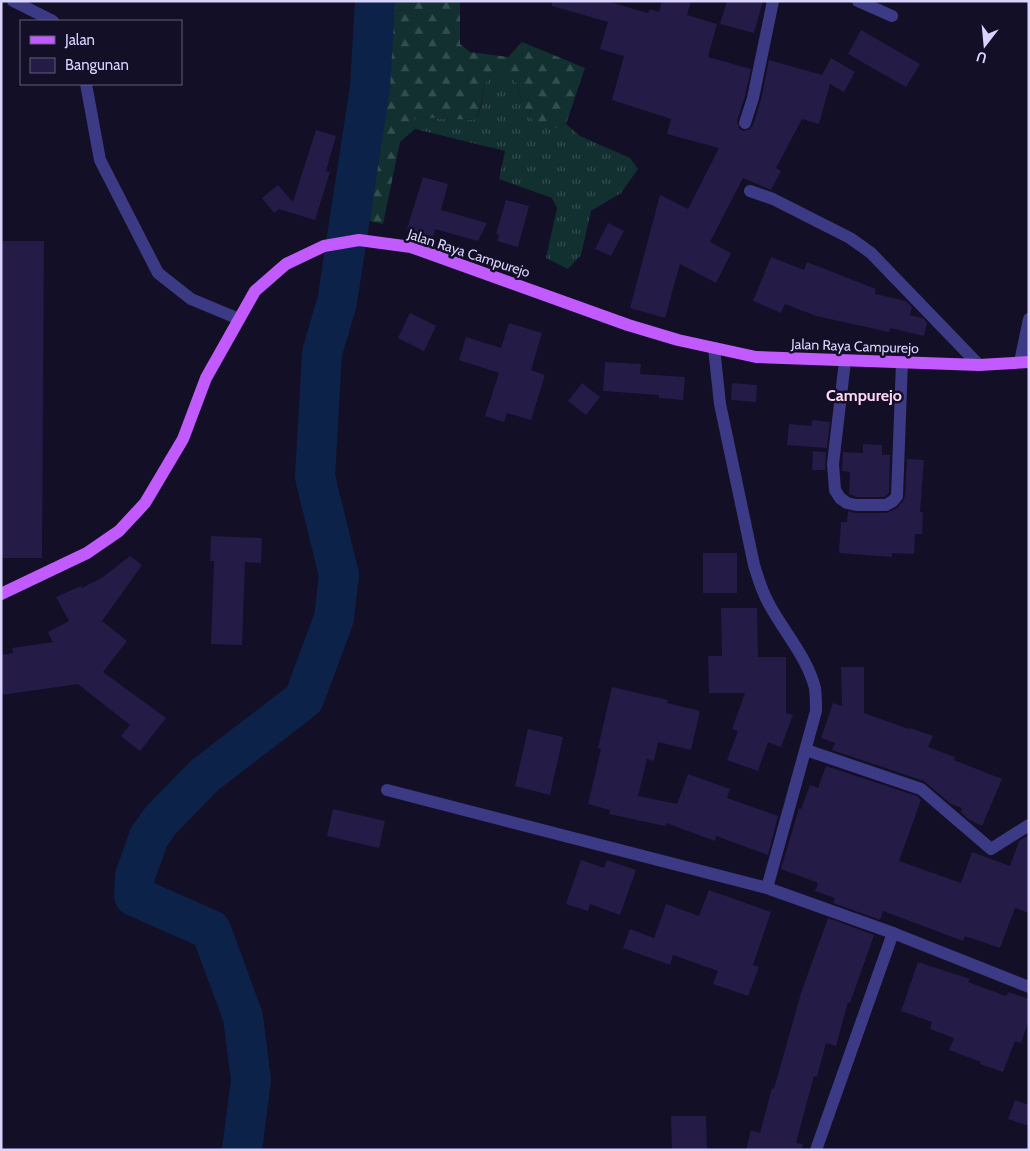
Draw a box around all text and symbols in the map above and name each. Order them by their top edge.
legend [20,20,182,85]
north arrow [960,20,1010,70]
text: Jalan [64,31,95,49]
text: U [974,47,989,68]
text: Bangunan [65,56,129,74]
street label: Jalan Raya Campurejo [405,224,533,281]
street label: Jalan Raya Campurejo [790,335,919,357]
district label: Campurejo [826,386,902,405]

